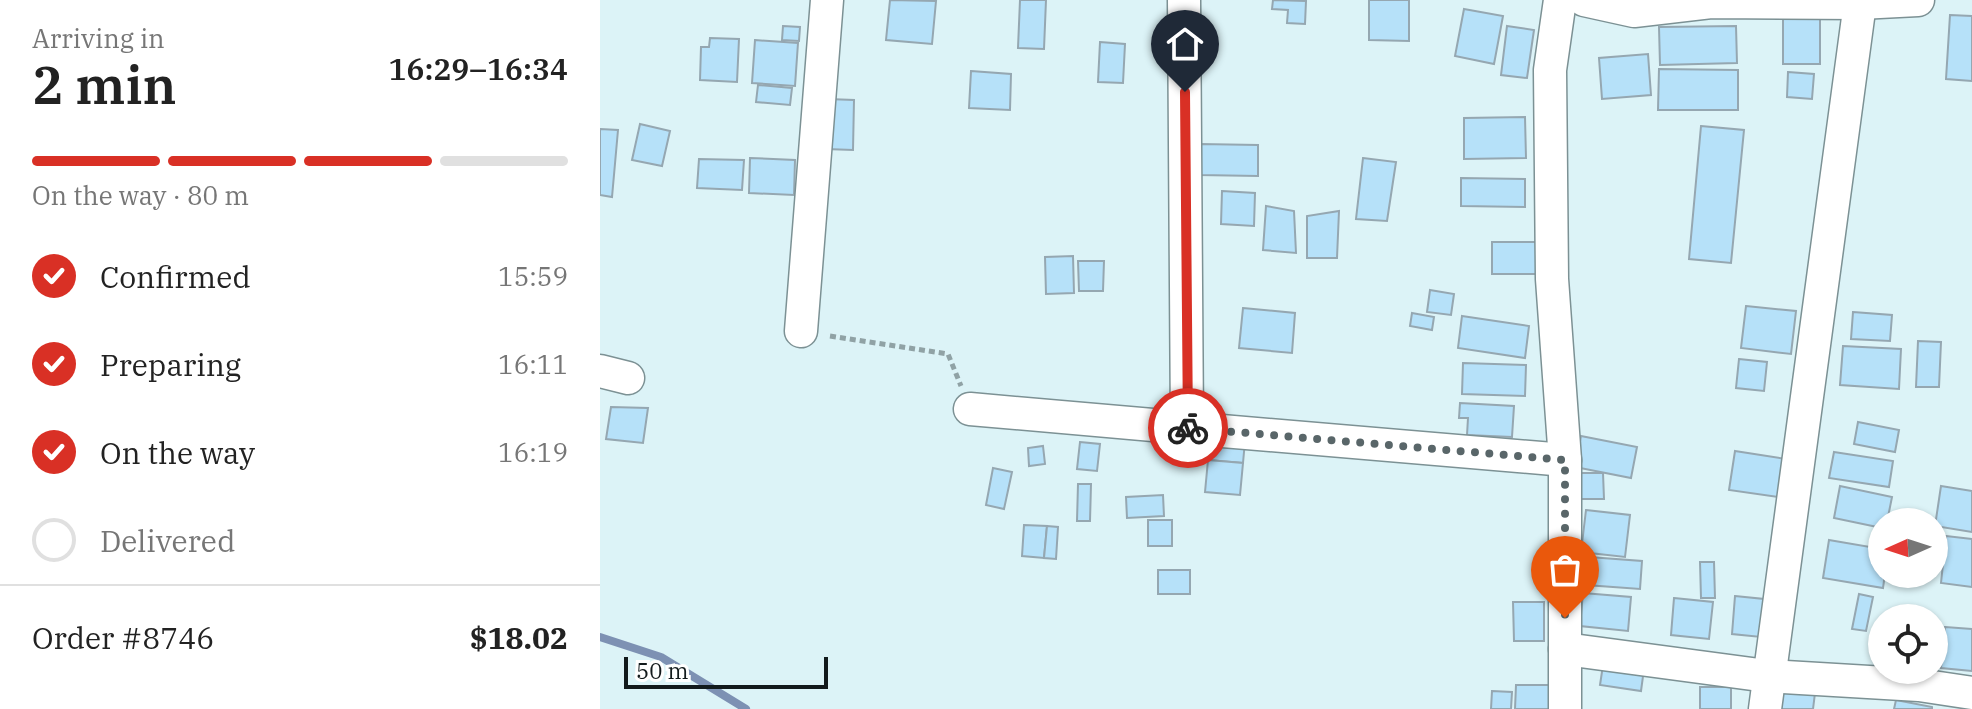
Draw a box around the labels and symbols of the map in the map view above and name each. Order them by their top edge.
pin [1151,10,1219,92]
courier [1148,388,1228,468]
north arrow [1868,508,1948,588]
pin [1531,536,1599,618]
scale bar [624,653,828,689]

